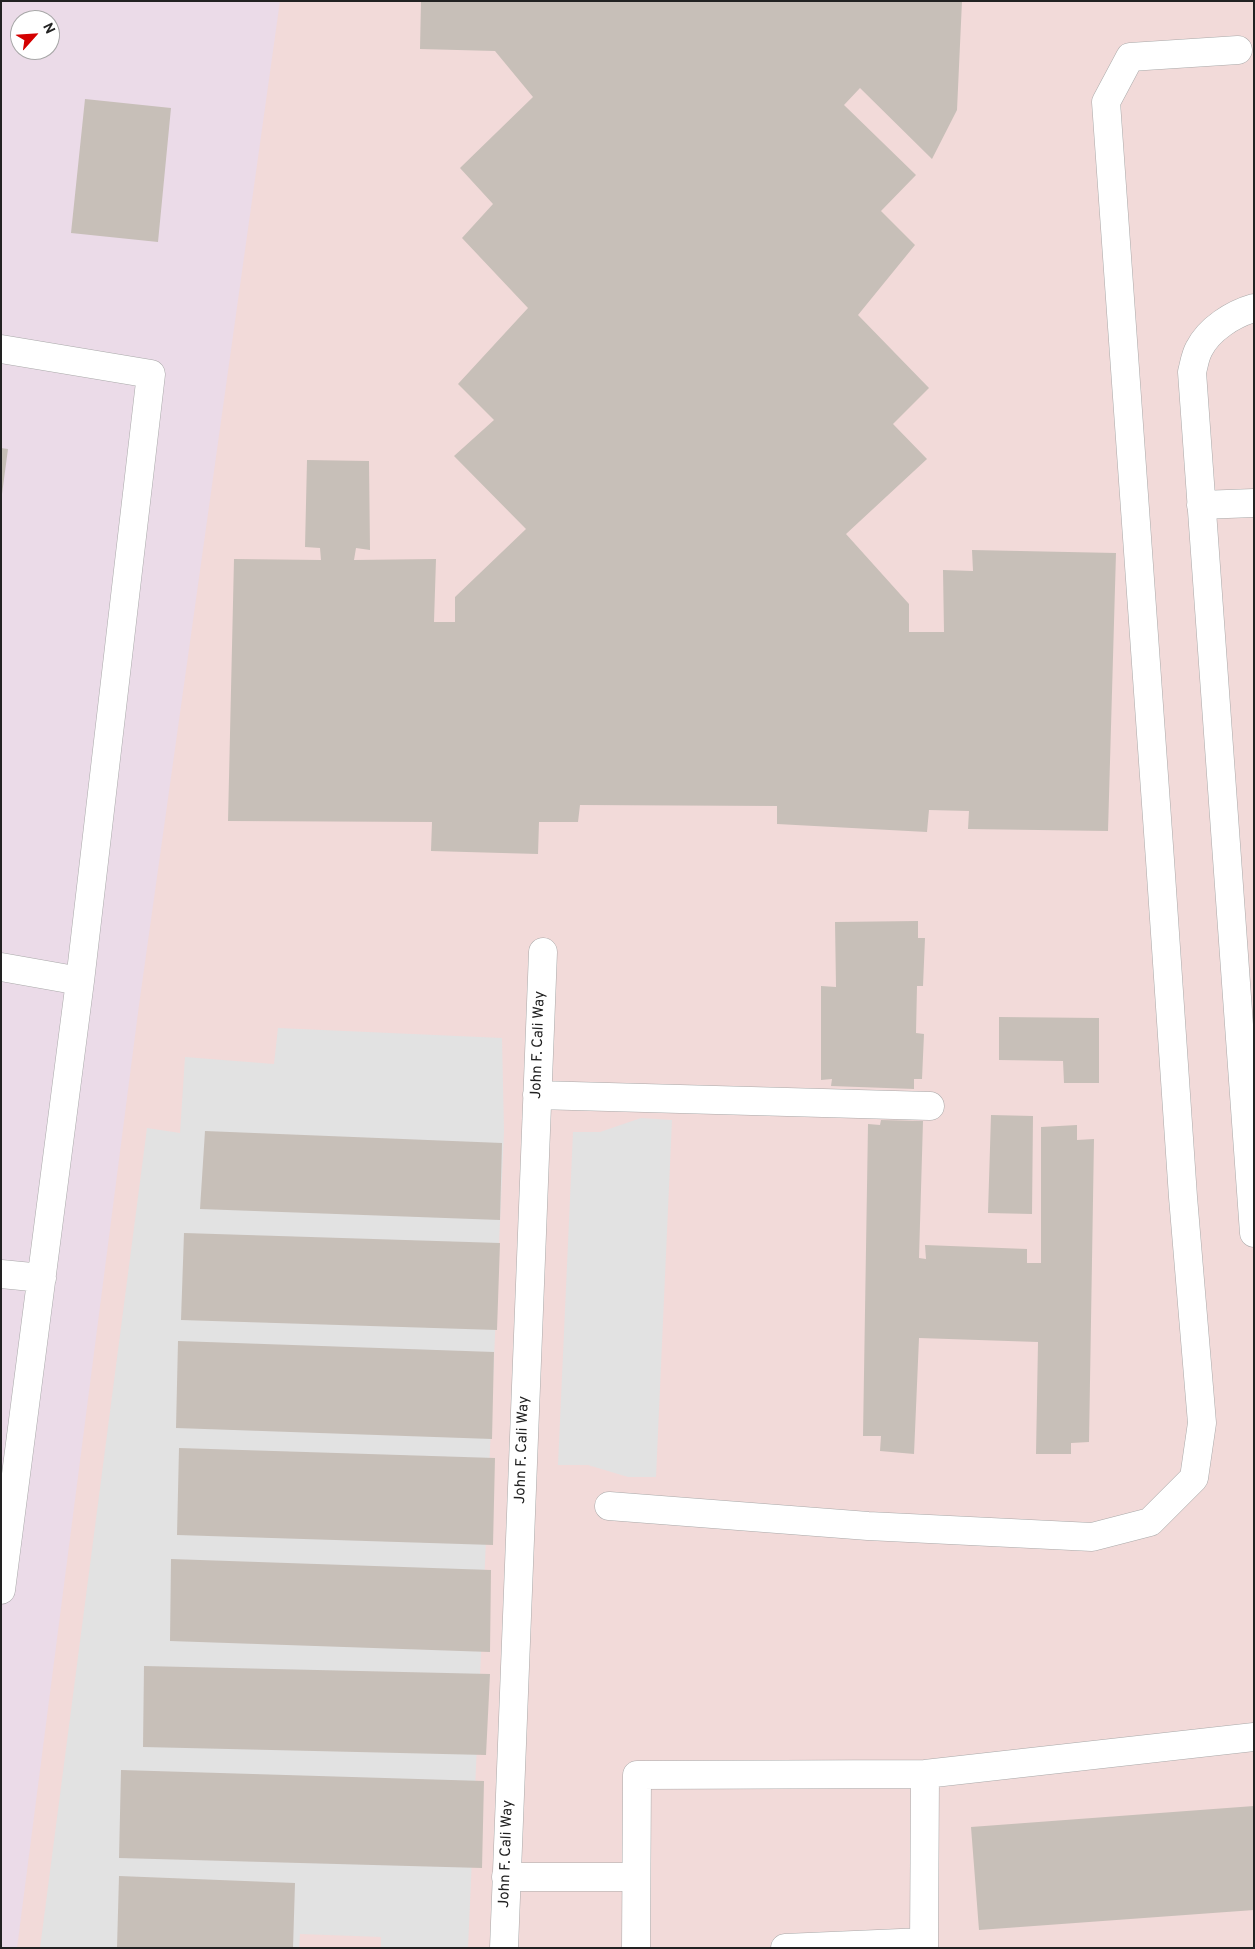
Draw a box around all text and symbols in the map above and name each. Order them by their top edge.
north arrow [10,10,60,60]
text: N [38,20,58,37]
street label: John F. Cali Way [528,991,550,1099]
street label: John F. Cali Way [512,1396,534,1504]
street label: John F. Cali Way [496,1800,518,1908]

